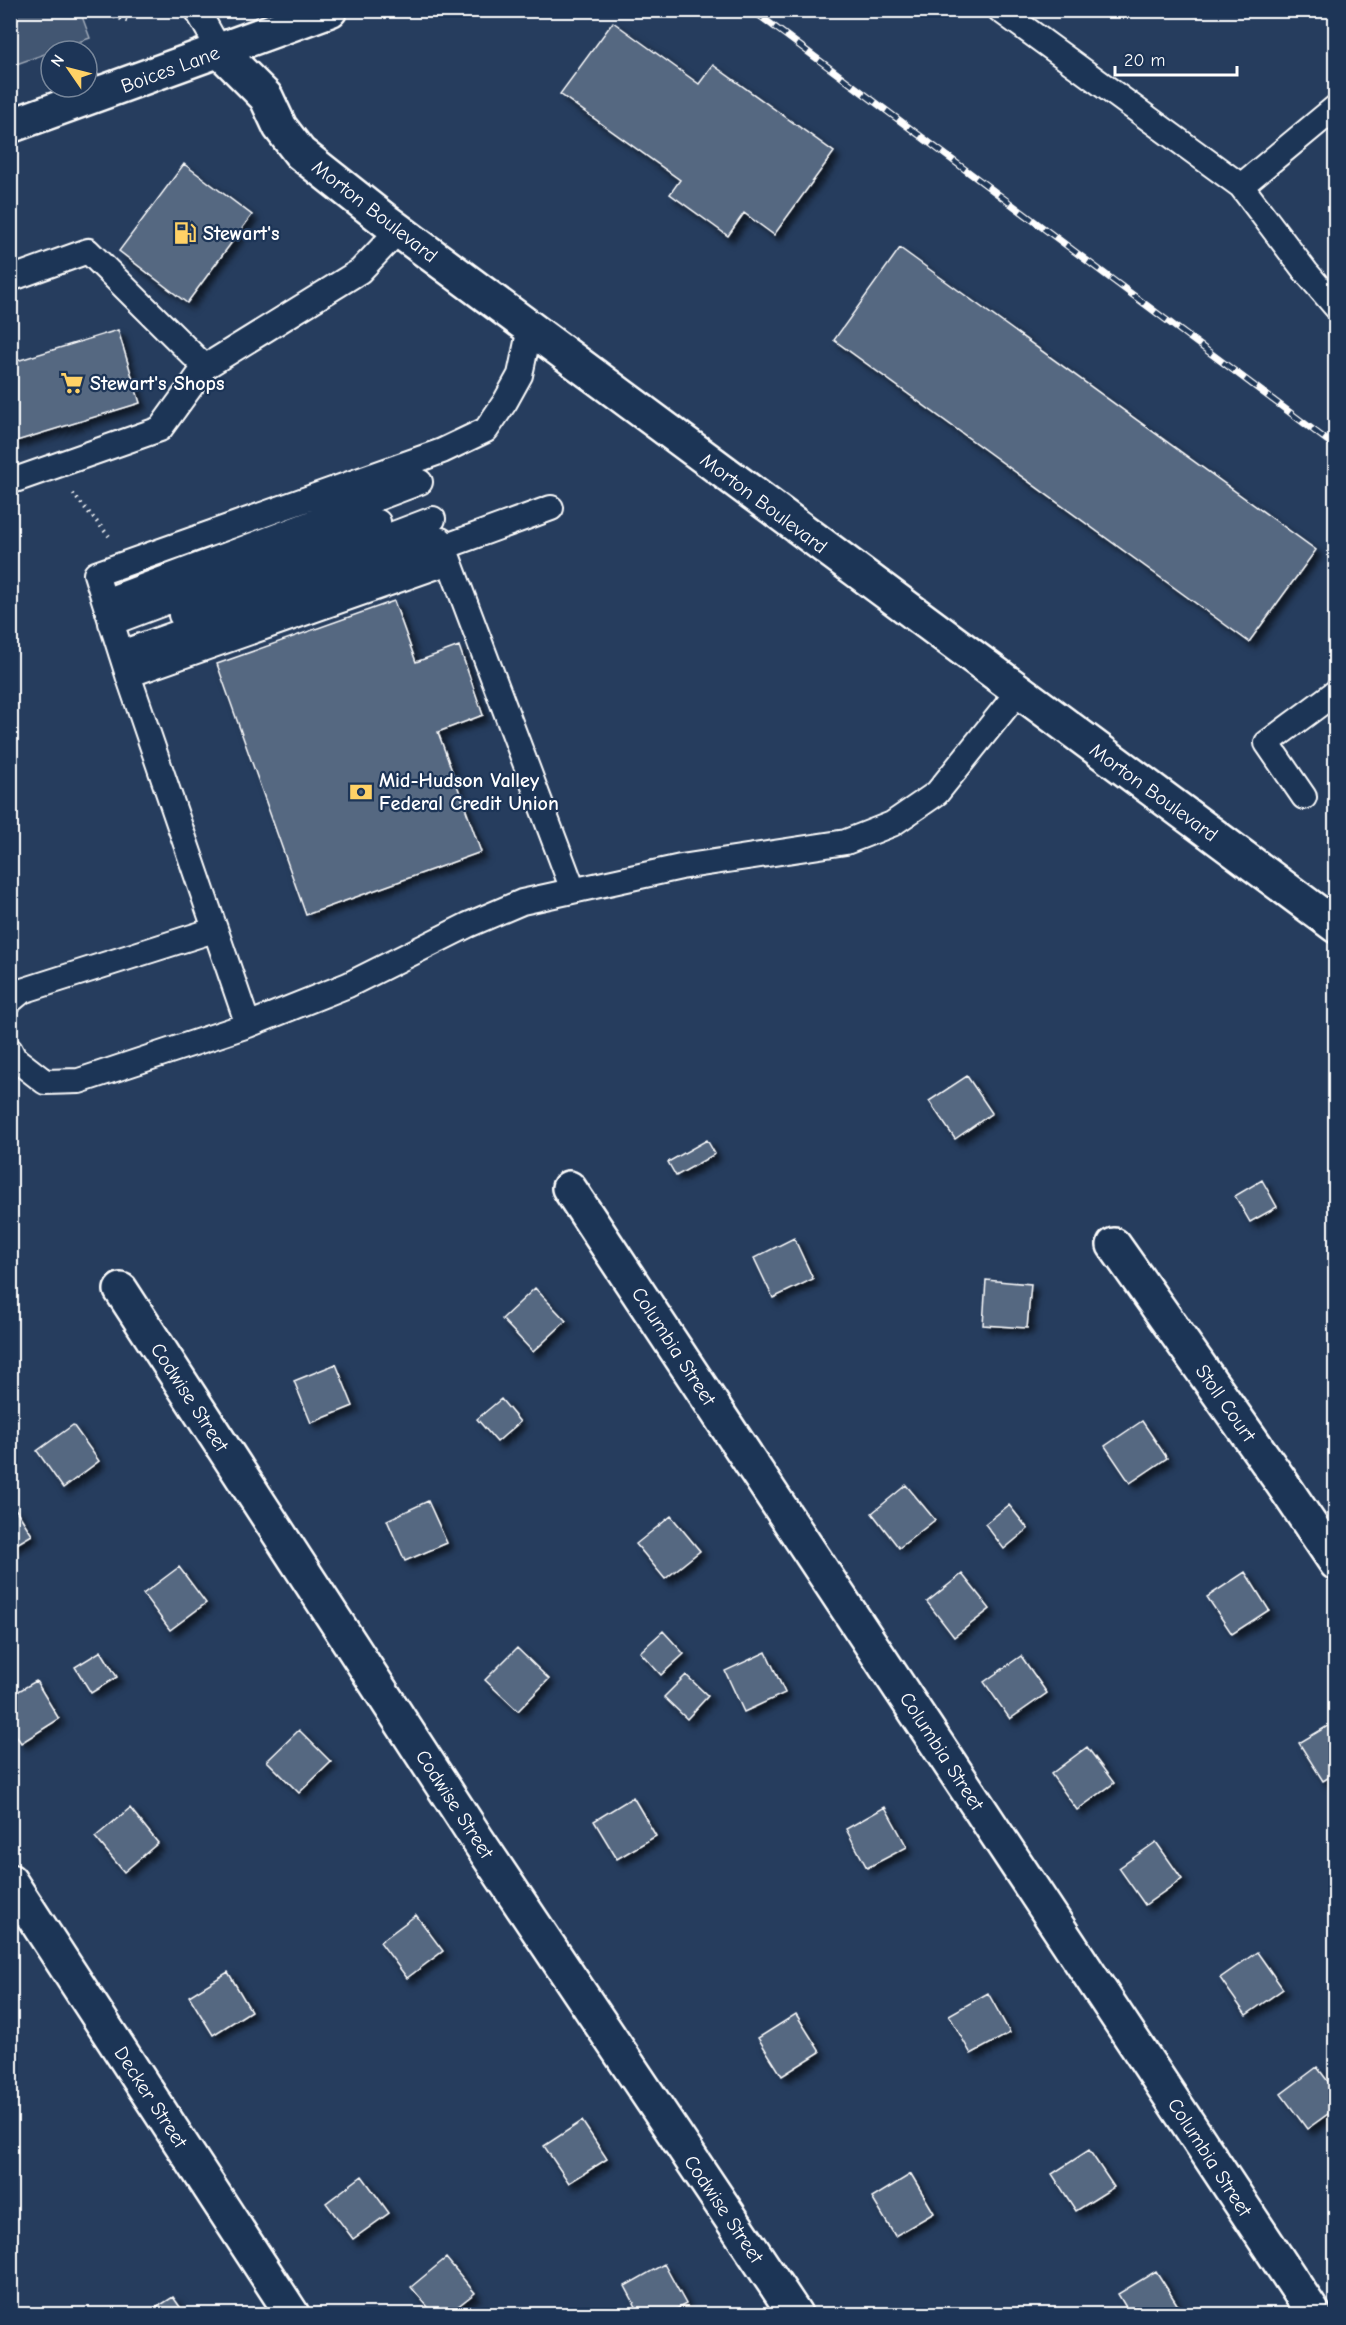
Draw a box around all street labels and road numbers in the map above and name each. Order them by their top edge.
street label: Boices Lane [118,41,223,98]
street label: Morton Boulevard [308,155,442,267]
street label: Morton Boulevard [696,448,832,558]
street label: Morton Boulevard [1085,738,1222,847]
street label: Columbia Street [627,1283,721,1411]
street label: Codwise Street [146,1339,234,1457]
street label: Stoll Court [1191,1360,1261,1447]
street label: Columbia Street [895,1688,989,1816]
street label: Codwise Street [411,1746,499,1864]
street label: Decker Street [109,2042,193,2153]
street label: Columbia Street [1163,2094,1257,2222]
street label: Codwise Street [679,2151,769,2269]

